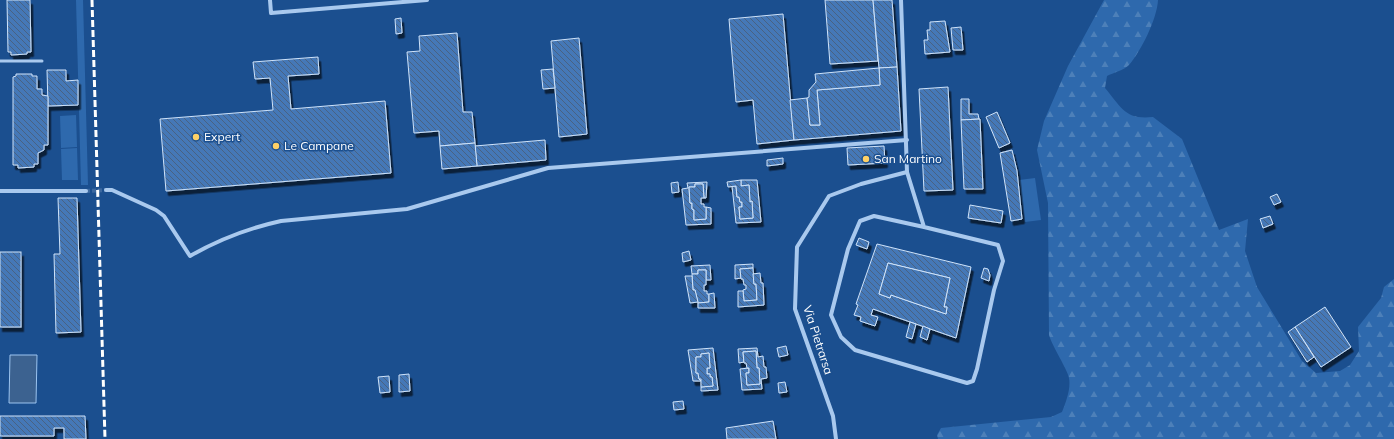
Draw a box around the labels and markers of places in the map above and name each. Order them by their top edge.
place label: Expert [204,129,240,144]
marker: Expert [191,132,201,142]
place label: Le Campane [284,138,354,153]
marker: Le Campane [271,141,281,151]
place label: San Martino [874,151,942,166]
marker: San Martino [861,154,871,164]

